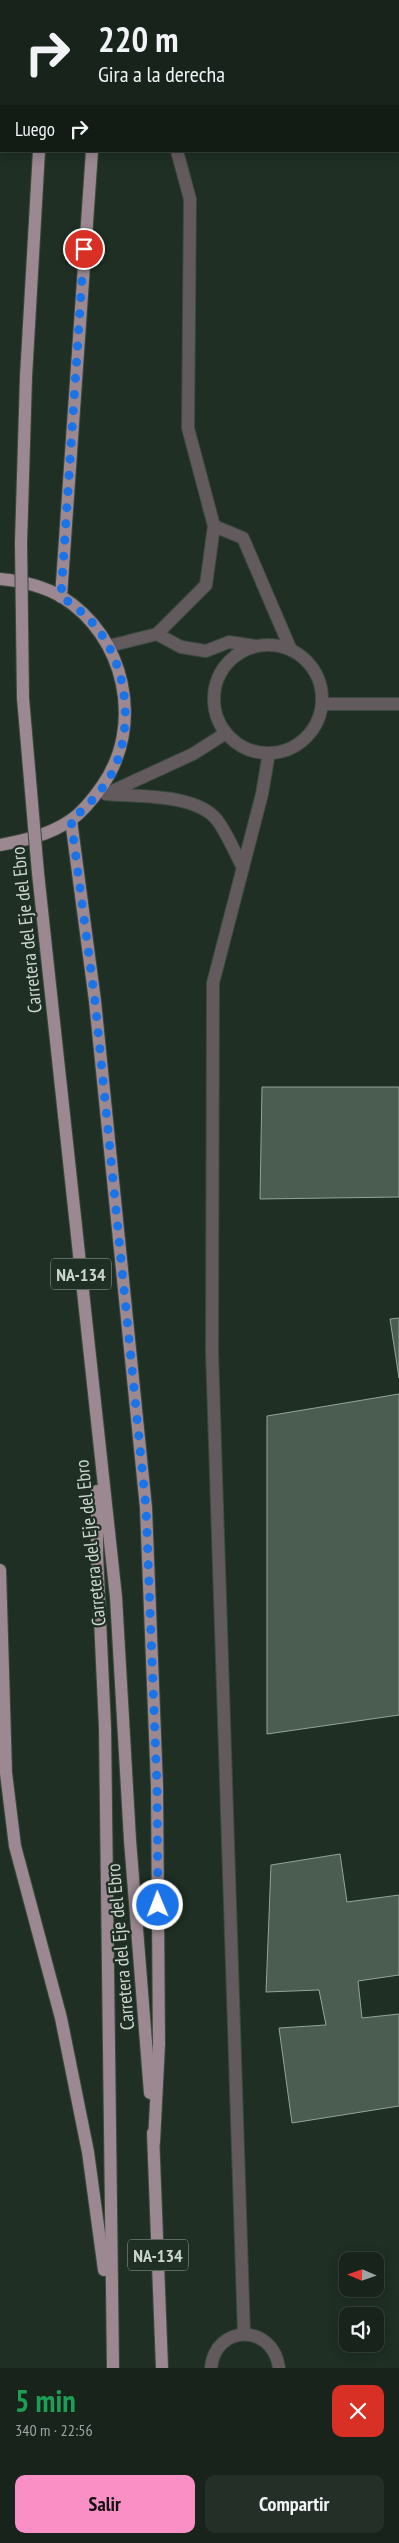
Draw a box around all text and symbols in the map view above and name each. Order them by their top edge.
text: 220 m [98,16,179,62]
icon: right [15,20,80,85]
text: Gira a la derecha [98,60,225,88]
icon: right [65,115,93,143]
text: Luego [15,117,55,141]
pin [63,228,105,270]
icon: arrive [70,235,98,263]
street label: Carretera del Eje del Ebro [5,846,47,1014]
road number: NA-134 [51,1258,111,1290]
street label: Carretera del Eje del Ebro [69,1459,111,1627]
street label: Carretera del Eje del Ebro [101,1863,139,2031]
position arrow [131,1878,183,1930]
road number: NA-134 [128,2240,188,2270]
north arrow [339,2252,384,2298]
map controls [339,2252,384,2352]
button: sound [339,2307,384,2352]
text: 5 min [15,2381,76,2420]
button: close [332,2385,384,2437]
text: 340 m · 22:56 [15,2420,93,2440]
button: Salir [15,2475,195,2533]
button: Compartir [205,2475,384,2533]

